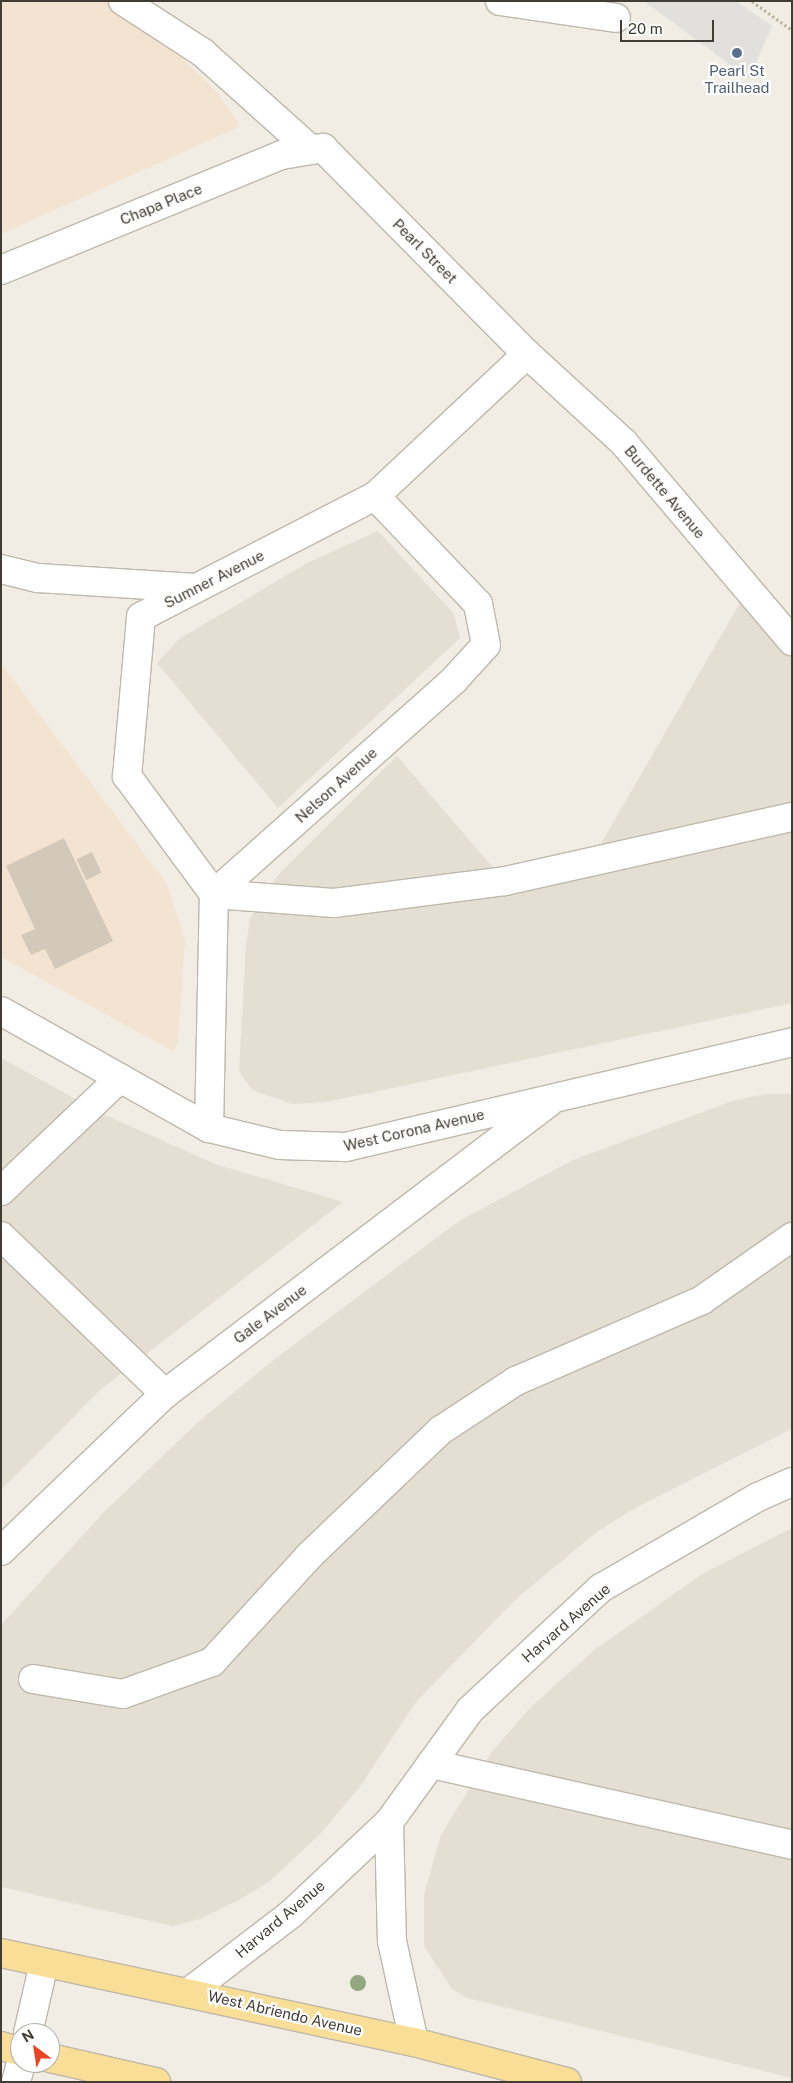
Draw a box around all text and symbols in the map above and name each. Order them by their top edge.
scale bar [623,10,717,42]
text: 20 m [628,20,663,37]
marker: Pearl St Trailhead [731,47,743,59]
place label: Pearl St Trailhead [705,61,769,96]
street label: Chapa Place [117,179,205,229]
street label: Pearl Street [389,215,461,287]
street label: Burdette Avenue [621,442,709,542]
street label: Sumner Avenue [161,546,267,612]
street label: Nelson Avenue [291,744,381,826]
street label: West Corona Avenue [342,1105,486,1155]
street label: Gale Avenue [230,1281,310,1347]
street label: Harvard Avenue [518,1580,614,1666]
street label: Harvard Avenue [232,1876,328,1962]
street label: West Abriendo Avenue [206,1986,364,2040]
north arrow [10,2023,60,2073]
text: N [19,2026,37,2046]

